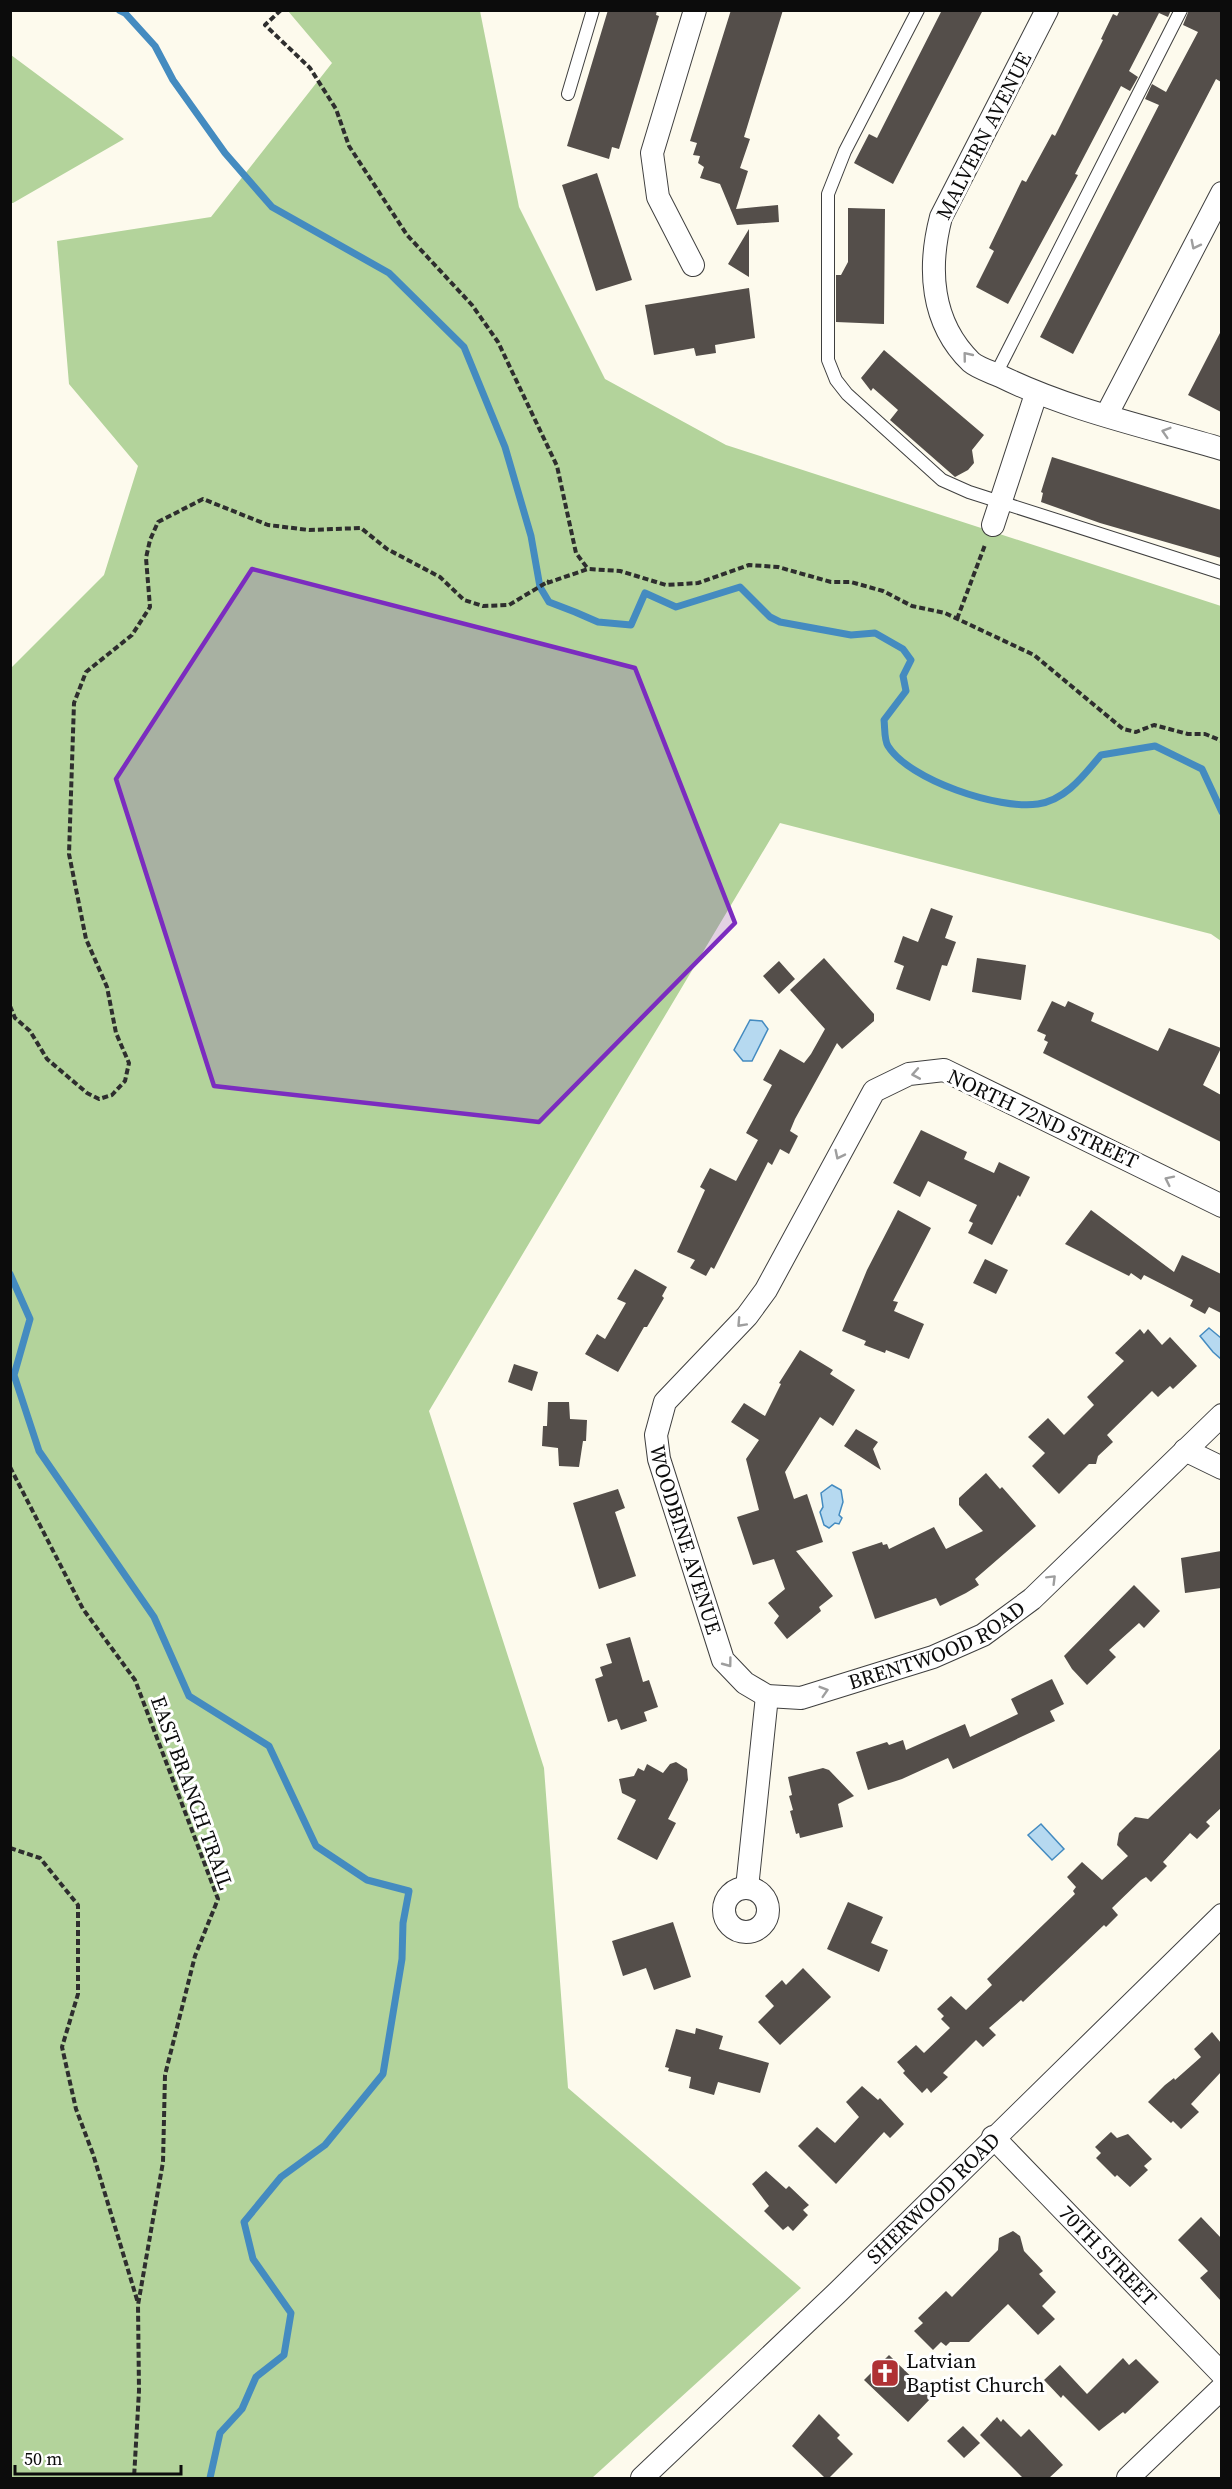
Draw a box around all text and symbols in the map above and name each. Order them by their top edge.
street label: MALVERN AVENUE [929,47,1038,225]
one-way arrow [1191,238,1202,249]
one-way arrow [964,351,975,362]
one-way arrow [1161,427,1172,439]
street label: NORTH 72ND STREET [943,1062,1144,1176]
one-way arrow [911,1067,921,1080]
one-way arrow [835,1148,846,1159]
one-way arrow [1164,1175,1175,1187]
one-way arrow [737,1316,748,1326]
street label: WOODBINE AVENUE [643,1443,729,1638]
one-way arrow [1045,1575,1056,1586]
street label: BRENTWOOD ROAD [845,1594,1031,1696]
one-way arrow [721,1656,732,1667]
one-way arrow [818,1686,829,1698]
street label: EAST BRANCH TRAIL [144,1692,241,1894]
street label: SHERWOOD ROAD [860,2126,1006,2270]
street label: 70TH STREET [1052,2198,1164,2312]
place label: Latvian Baptist Church [906,2346,1045,2399]
church icon: Latvian Baptist Church [869,2357,901,2389]
scale bar [15,2438,182,2476]
text: 50 m [24,2446,62,2471]

